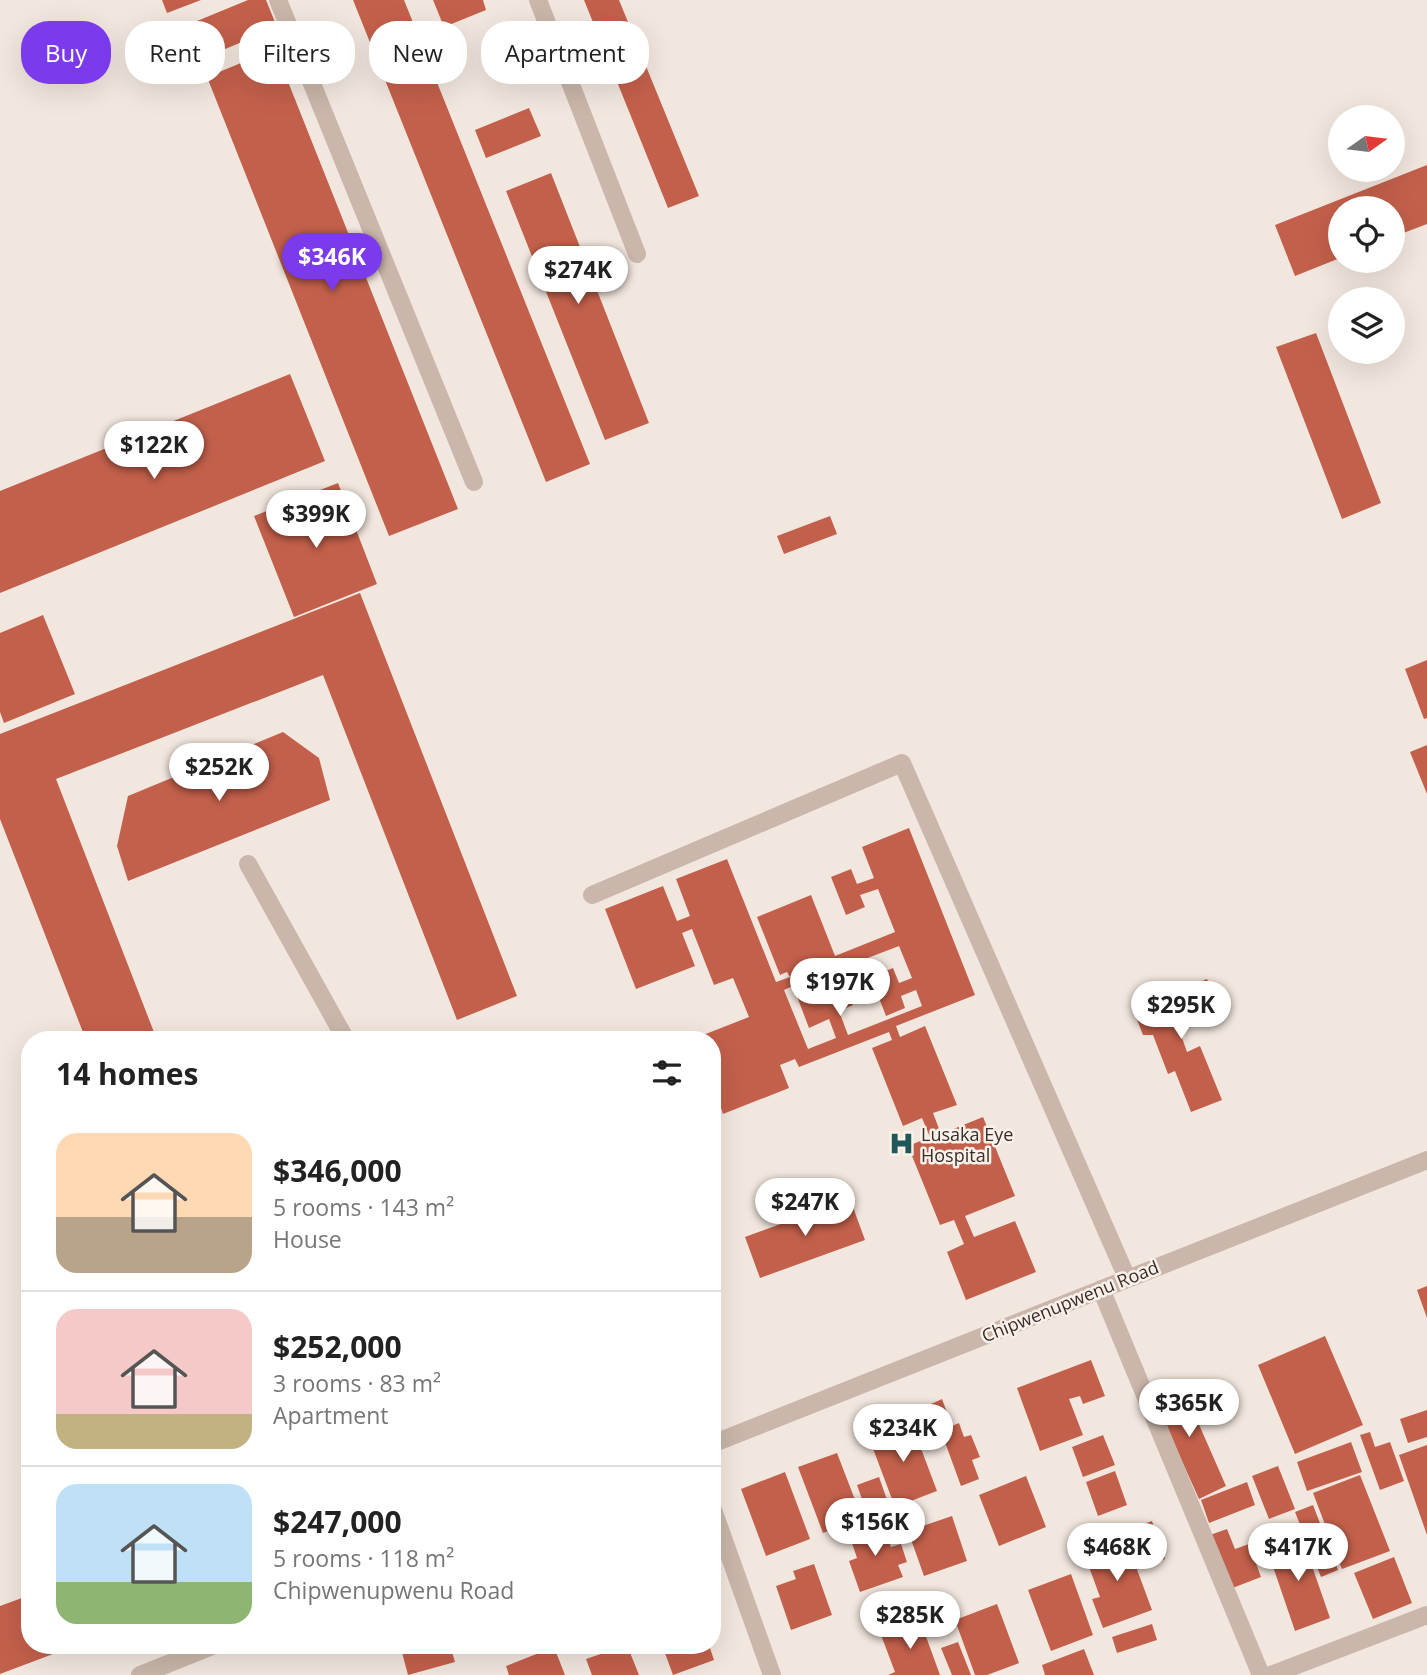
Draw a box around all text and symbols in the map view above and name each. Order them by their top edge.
chip: Buy [21,21,111,84]
chip: Rent [125,21,225,84]
chip: Filters [239,21,355,84]
chip: New [369,21,467,84]
chip: Apartment [481,21,649,84]
north arrow [1328,105,1405,182]
map controls [1328,105,1405,364]
button: locate [1328,196,1405,273]
pin: $346K [283,233,381,293]
text: $346K [298,240,366,272]
pin: $274K [529,246,627,306]
text: $274K [544,253,612,285]
button: layers [1328,287,1405,364]
pin: $122K [105,421,203,481]
text: $122K [120,428,188,460]
pin: $399K [267,490,365,550]
text: $399K [282,497,350,529]
pin: $252K [170,744,268,803]
text: $252K [185,750,253,782]
pin: $197K [791,958,889,1018]
text: $197K [806,965,874,997]
pin: $295K [1132,982,1230,1041]
text: $295K [1147,988,1215,1020]
text: 14 homes [56,1053,199,1094]
icon: filters [648,1054,686,1092]
place label: Lusaka Eye Hospital [921,1122,1013,1167]
hospital icon: Lusaka Eye Hospital [887,1130,915,1158]
text: $346,000 [273,1150,402,1191]
icon: home [112,1161,196,1245]
pin: $247K [756,1178,854,1238]
text: $247K [771,1185,839,1217]
text: 5 rooms · 143 m² [273,1191,454,1223]
text: House [273,1223,342,1255]
street label: Chipwenupwenu Road [978,1255,1162,1347]
text: $252,000 [273,1326,402,1367]
icon: home [112,1337,196,1421]
text: 3 rooms · 83 m² [273,1367,441,1399]
pin: $365K [1140,1380,1238,1439]
text: $365K [1155,1386,1223,1418]
text: Apartment [273,1399,389,1431]
pin: $234K [854,1404,952,1464]
text: $234K [869,1411,937,1443]
pin: $156K [826,1498,924,1558]
text: $247,000 [273,1501,402,1542]
text: $156K [841,1505,909,1537]
icon: home [112,1512,196,1596]
pin: $468K [1068,1524,1166,1583]
pin: $417K [1249,1524,1347,1583]
text: $468K [1083,1530,1151,1562]
text: $417K [1264,1530,1332,1562]
text: 5 rooms · 118 m² [273,1542,454,1574]
text: Chipwenupwenu Road [273,1574,514,1606]
pin: $285K [861,1592,959,1651]
text: $285K [876,1598,944,1630]

